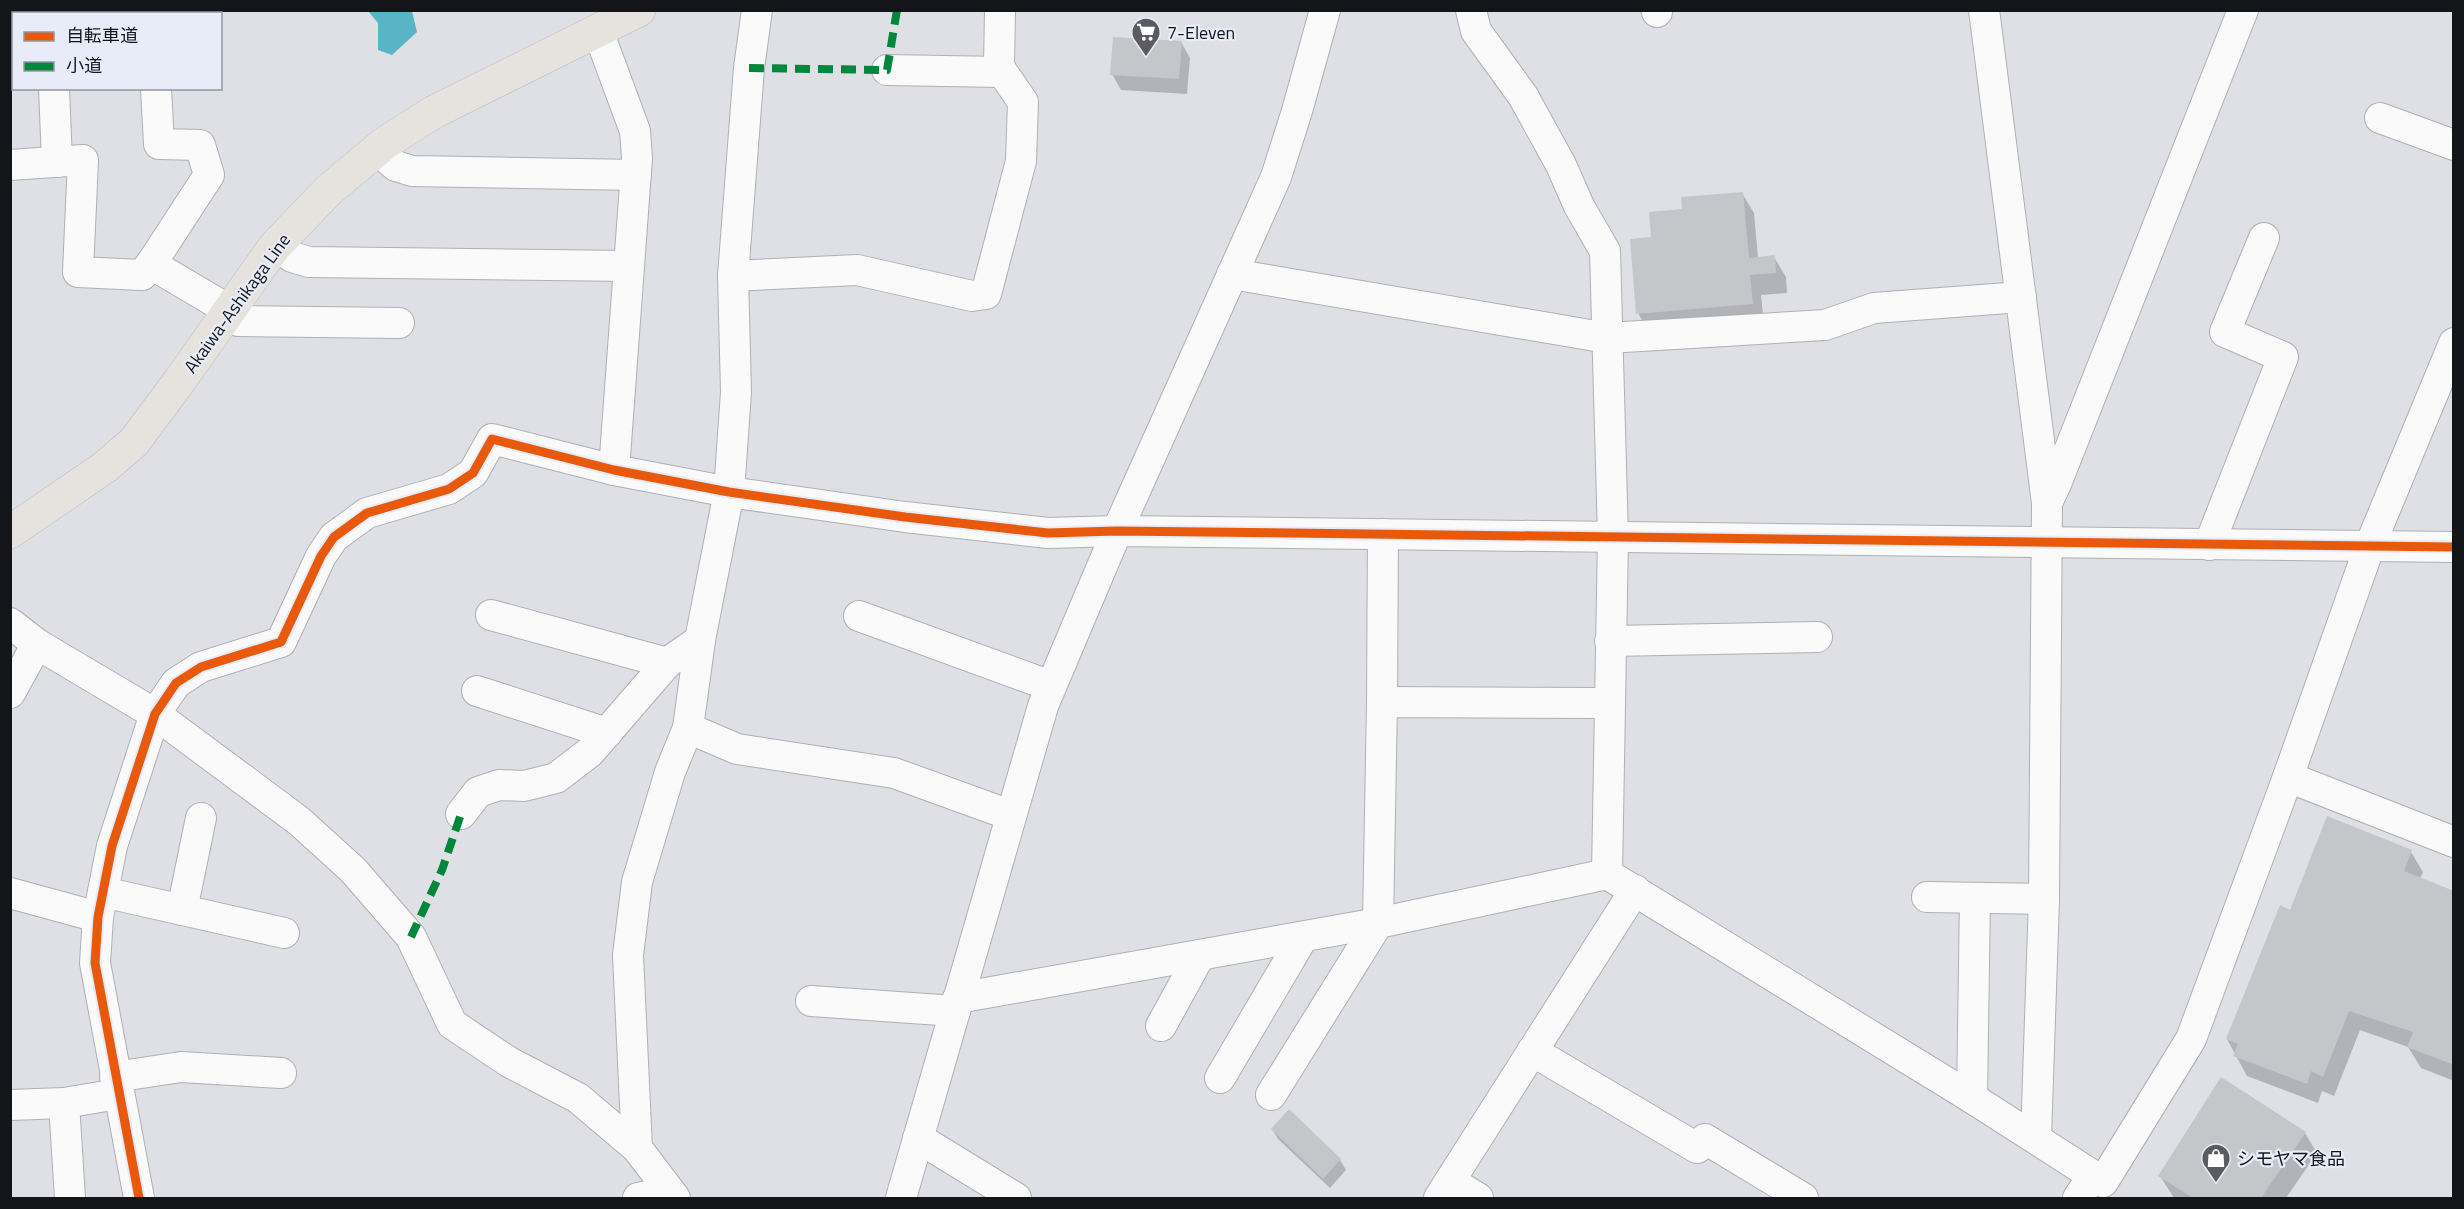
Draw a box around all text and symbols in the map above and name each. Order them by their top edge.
legend [12,12,222,90]
supermarket icon: 7-Eleven [1130,16,1162,58]
place label: 7-Eleven [1167,19,1235,46]
text: 自転車道 [66,22,138,49]
text: 小道 [66,52,102,79]
street label: Akaiwa-Ashikaga Line [177,228,297,378]
shop icon: シモヤマ食品 [2200,1142,2232,1184]
place label: シモヤマ食品 [2237,1145,2345,1172]

